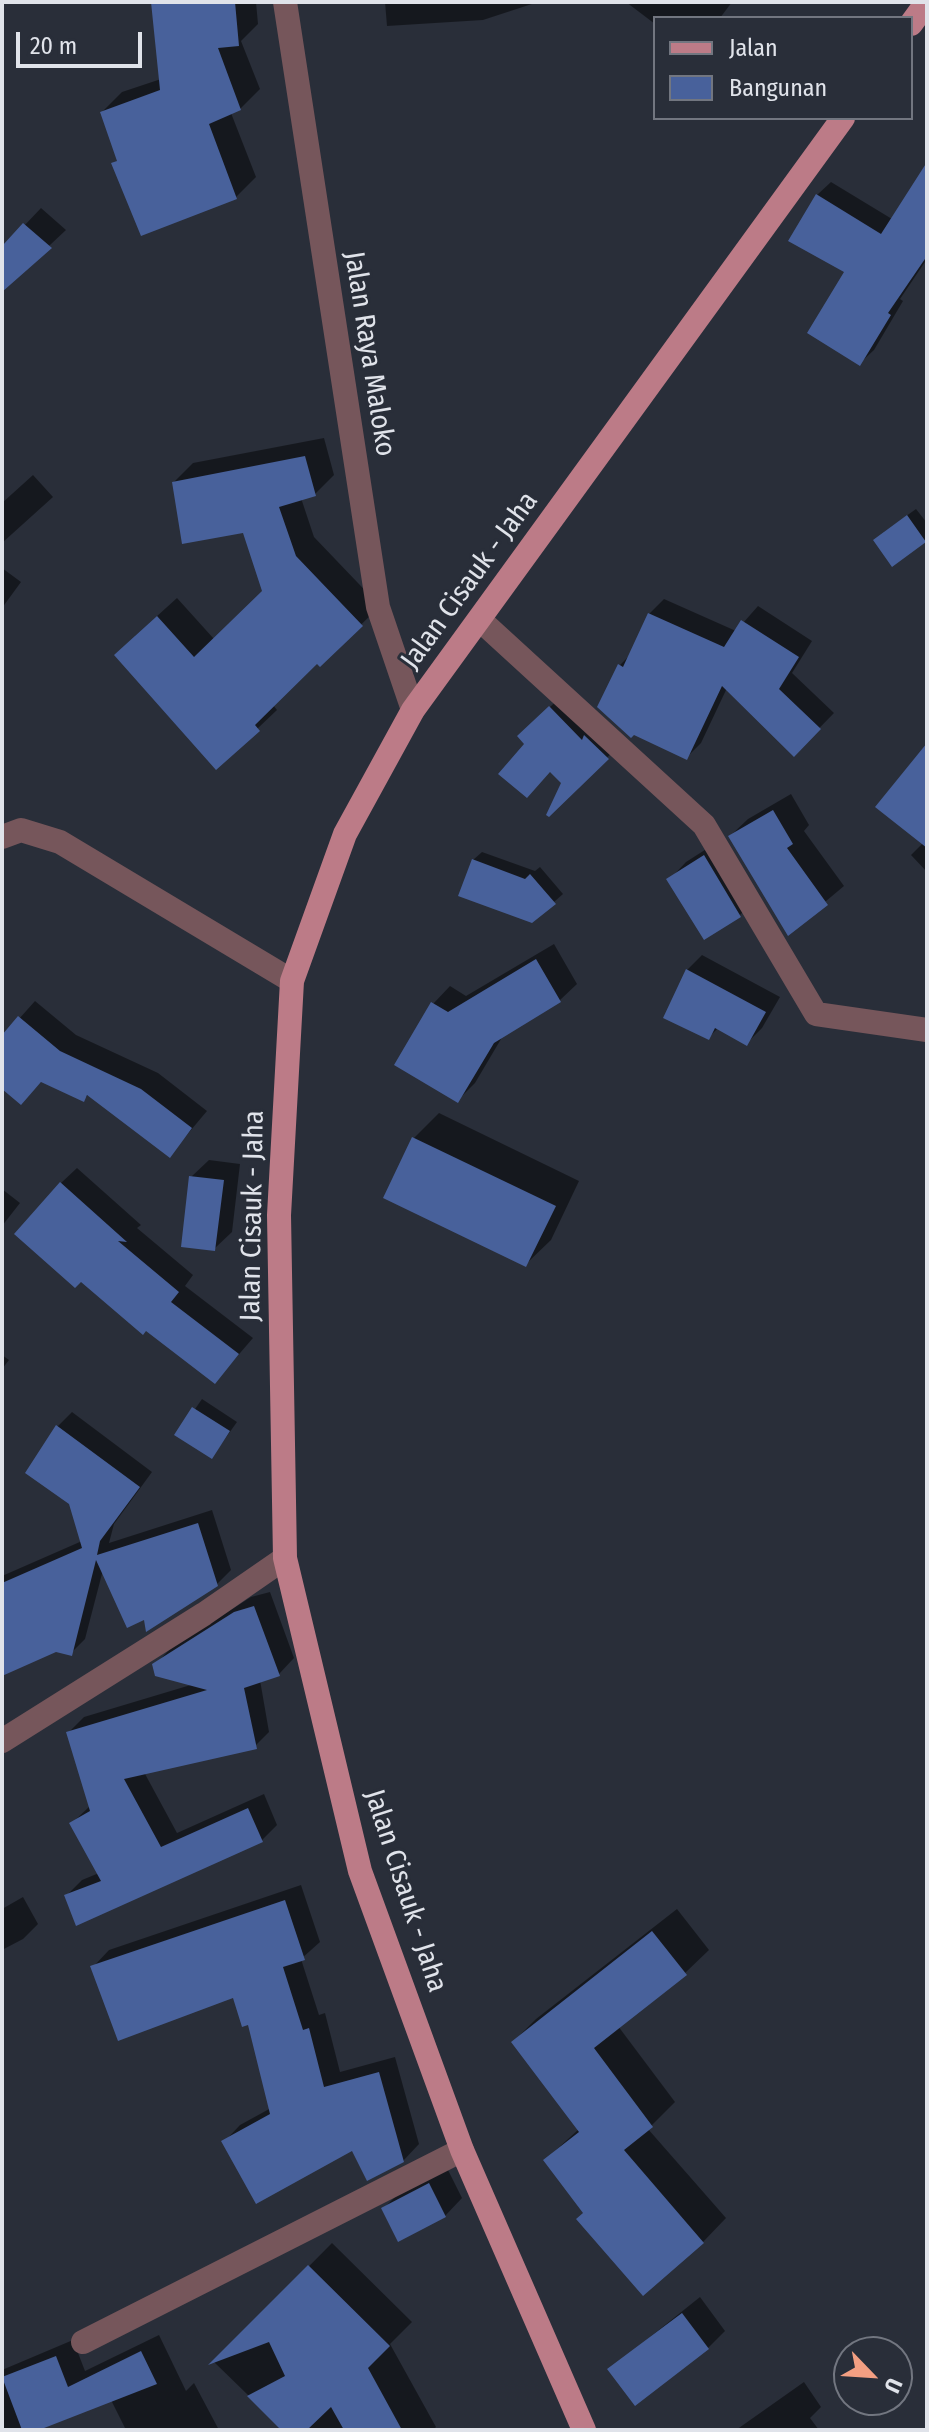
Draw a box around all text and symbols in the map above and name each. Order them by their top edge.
scale bar [20,16,146,66]
legend [653,16,913,120]
text: 20 m [30,32,77,60]
text: Jalan [729,34,778,62]
text: Bangunan [729,74,827,102]
street label: Jalan Raya Maloko [336,249,402,459]
street label: Jalan Cisauk - Jaha [394,486,546,676]
street label: Jalan Cisauk - Jaha [234,1110,272,1322]
street label: Jalan Cisauk - Jaha [356,1785,454,1997]
north arrow [833,2336,913,2416]
text: U [878,2374,908,2397]

